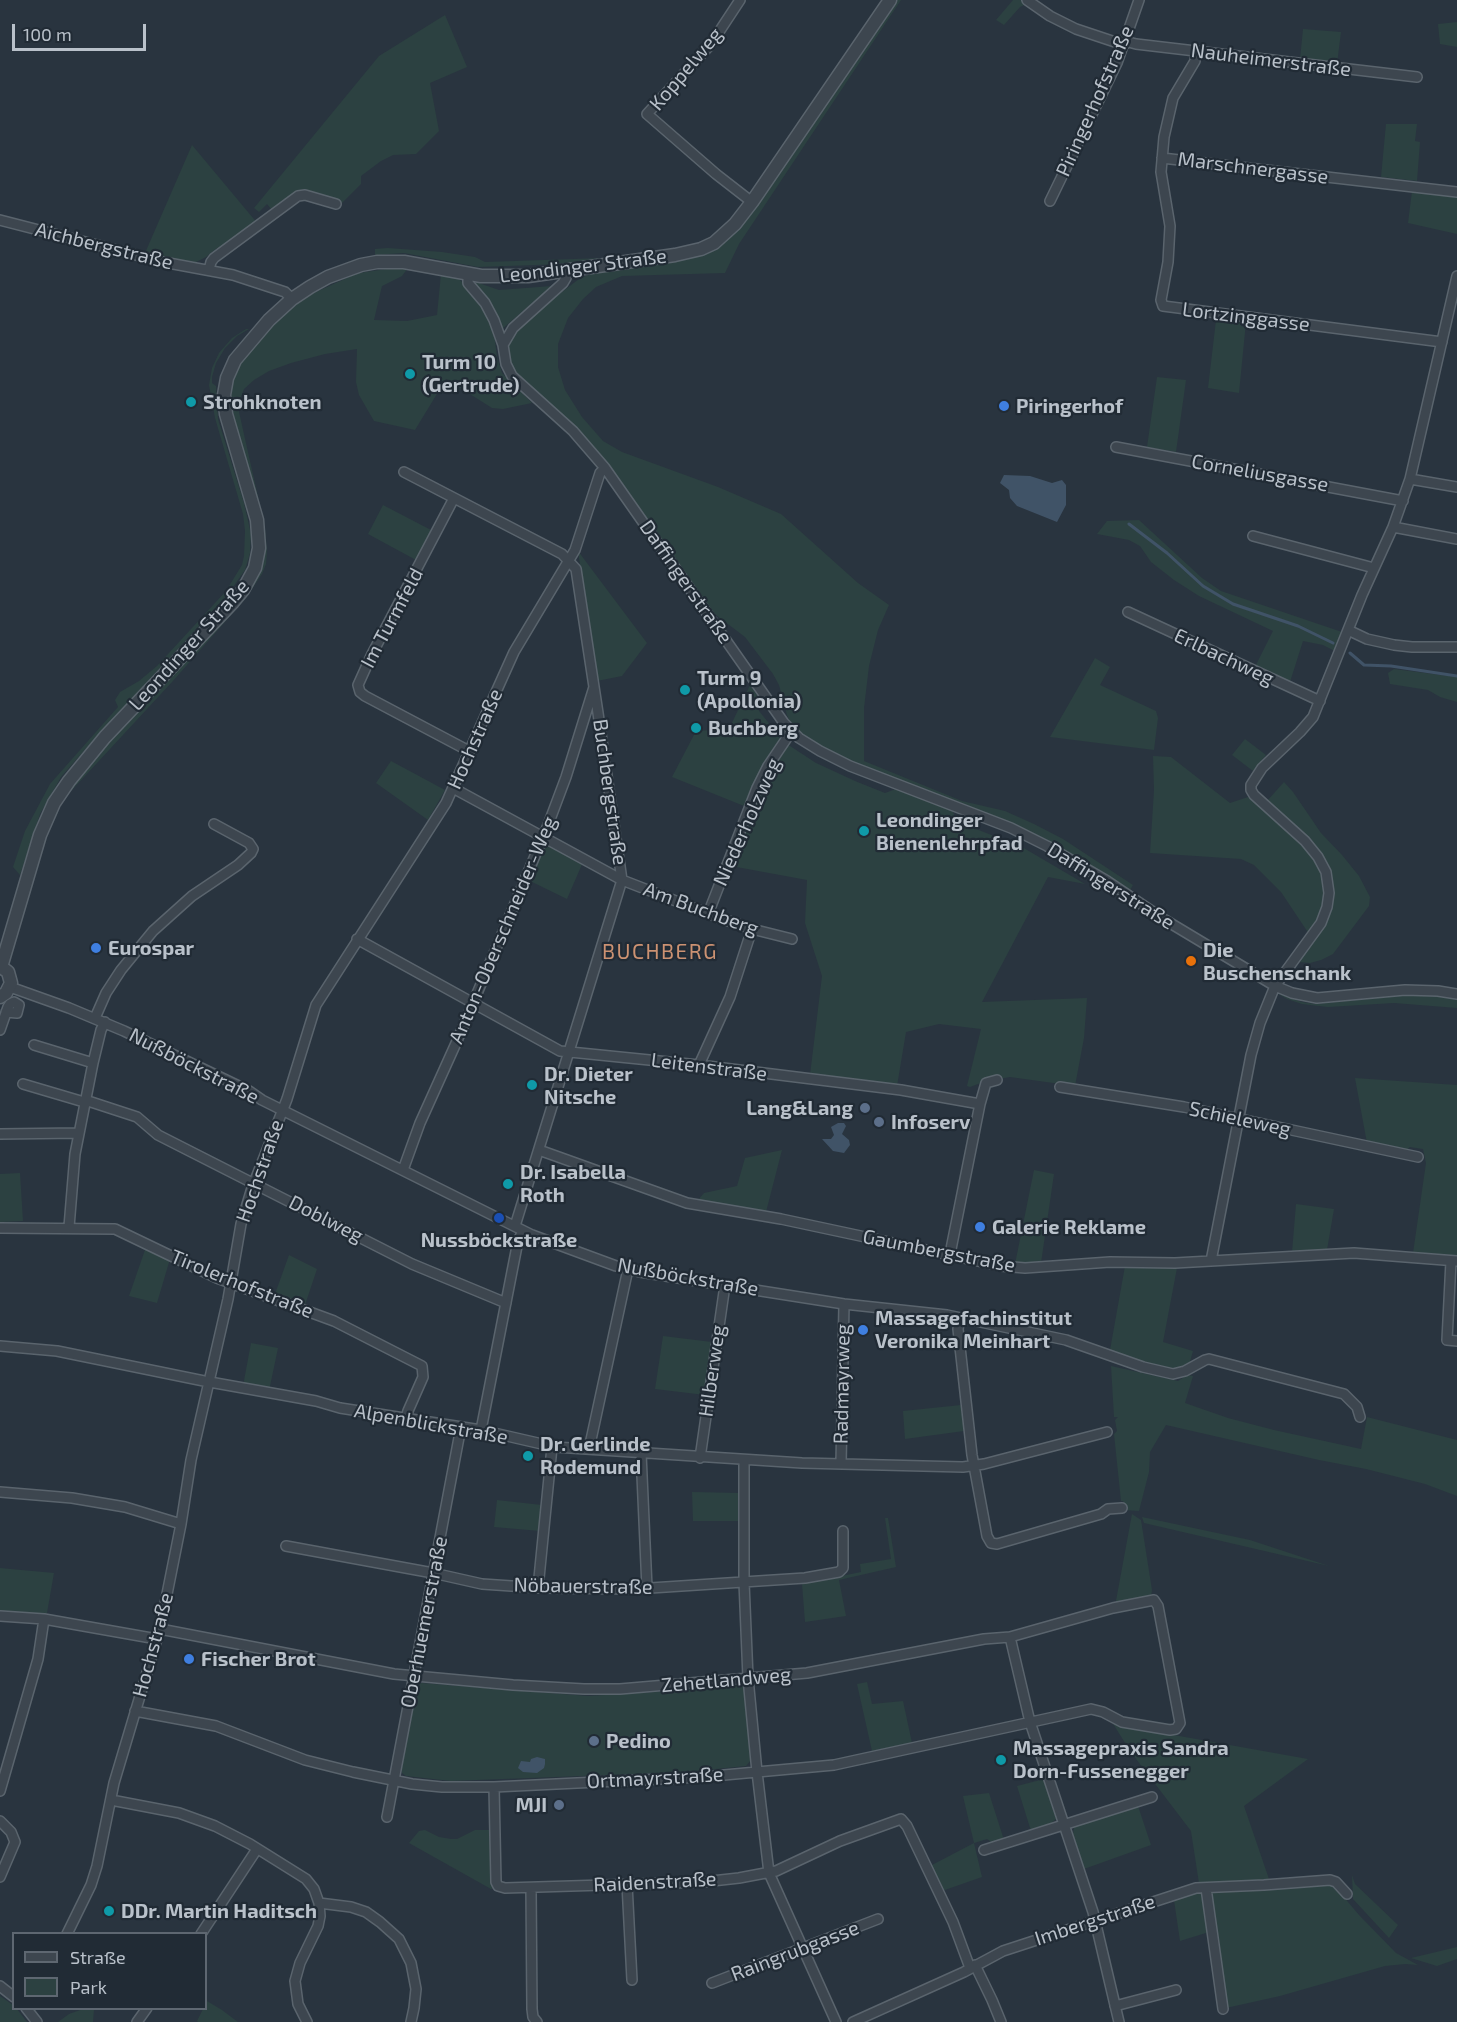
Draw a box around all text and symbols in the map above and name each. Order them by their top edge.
scale bar [15,12,148,50]
street label: Piringerhofstraße [1051,22,1139,180]
text: 100 m [23,23,72,45]
street label: Koppelweg [644,23,728,115]
street label: Nauheimerstraße [1190,38,1352,82]
street label: Marschnergasse [1176,147,1330,189]
street label: Aichbergstraße [33,217,175,275]
street label: Leondinger Straße [498,244,668,288]
street label: Lortzinggasse [1181,297,1311,337]
place label: Turm 10 (Gertrude) [422,350,520,397]
marker: Turm 10 (Gertrude) [403,367,417,381]
place label: Strohknoten [203,390,321,414]
place label: Piringerhof [1016,394,1123,418]
marker: Strohknoten [184,395,198,409]
marker: Piringerhof [997,399,1011,413]
street label: Corneliusgasse [1190,449,1330,497]
street label: Daffingerstraße [634,516,738,648]
street label: Im Turmfeld [356,564,428,672]
street label: Leondinger Straße [124,574,254,716]
street label: Erlbachweg [1170,623,1278,691]
place label: Turm 9 (Apollonia) [697,666,801,713]
marker: Turm 9 (Apollonia) [678,683,692,697]
street label: Hochstraße [442,685,508,793]
place label: Buchberg [708,716,798,740]
street label: Buchbergstraße [588,717,632,867]
marker: Buchberg [689,721,703,735]
street label: Niederholzweg [708,754,786,890]
place label: Leondinger Bienenlehrpfad [876,808,1023,855]
street label: Anton-Oberschneider-Weg [444,813,562,1047]
marker: Leondinger Bienenlehrpfad [857,824,871,838]
street label: Daffingerstraße [1043,837,1179,935]
street label: Am Buchberg [640,877,762,941]
place label: Eurospar [108,936,194,960]
place label: Die Buschenschank [1203,938,1351,985]
district label: BUCHBERG [602,939,718,965]
marker: Eurospar [89,941,103,955]
marker: Die Buschenschank [1184,954,1198,968]
street label: Nußböckstraße [125,1023,263,1109]
street label: Leitenstraße [650,1048,768,1086]
place label: Dr. Dieter Nitsche [544,1062,633,1109]
marker: Dr. Dieter Nitsche [525,1078,539,1092]
place label: Lang&Lang [746,1096,853,1120]
street label: Schieleweg [1187,1097,1293,1141]
marker: Lang&Lang [858,1101,872,1115]
place label: Infoserv [891,1110,970,1134]
marker: Infoserv [872,1115,886,1129]
street label: Hochstraße [231,1116,289,1226]
place label: Dr. Isabella Roth [520,1160,626,1207]
marker: Dr. Isabella Roth [501,1177,515,1191]
street label: Doblweg [285,1190,367,1248]
marker: Nussböckstraße [492,1211,506,1225]
place label: Galerie Reklame [992,1215,1146,1239]
marker: Galerie Reklame [973,1220,987,1234]
street label: Gaumbergstraße [861,1224,1017,1278]
place label: Nussböckstraße [421,1228,577,1252]
street label: Tirolerhofstraße [167,1244,317,1324]
street label: Nußböckstraße [616,1253,760,1301]
place label: Massagefachinstitut Veronika Meinhart [875,1306,1072,1353]
street label: Hilberweg [694,1323,730,1419]
marker: Massagefachinstitut Veronika Meinhart [856,1323,870,1337]
street label: Radmayrweg [829,1324,855,1444]
street label: Alpenblickstraße [352,1399,510,1449]
place label: Dr. Gerlinde Rodemund [540,1432,650,1479]
marker: Dr. Gerlinde Rodemund [521,1449,535,1463]
street label: Oberhuemerstraße [396,1534,452,1710]
street label: Nöbauerstraße [513,1573,653,1599]
street label: Hochstraße [128,1590,178,1700]
place label: Fischer Brot [201,1647,316,1671]
marker: Fischer Brot [182,1652,196,1666]
street label: Zehetlandweg [660,1662,792,1698]
place label: Pedino [606,1729,671,1753]
marker: Pedino [587,1734,601,1748]
place label: Massagepraxis Sandra Dorn-Fussenegger [1013,1736,1229,1783]
marker: Massagepraxis Sandra Dorn-Fussenegger [994,1753,1008,1767]
street label: Ortmayrstraße [586,1762,724,1794]
place label: MJI [515,1793,547,1817]
marker: MJI [552,1798,566,1812]
street label: Raidenstraße [593,1867,717,1897]
street label: Imbergstraße [1032,1889,1158,1951]
place label: DDr. Martin Haditsch [121,1899,317,1923]
marker: DDr. Martin Haditsch [102,1904,116,1918]
street label: Raingrubgasse [728,1916,862,1986]
legend [12,1932,207,2010]
text: Straße [70,1946,126,1968]
text: Park [70,1976,107,1998]

